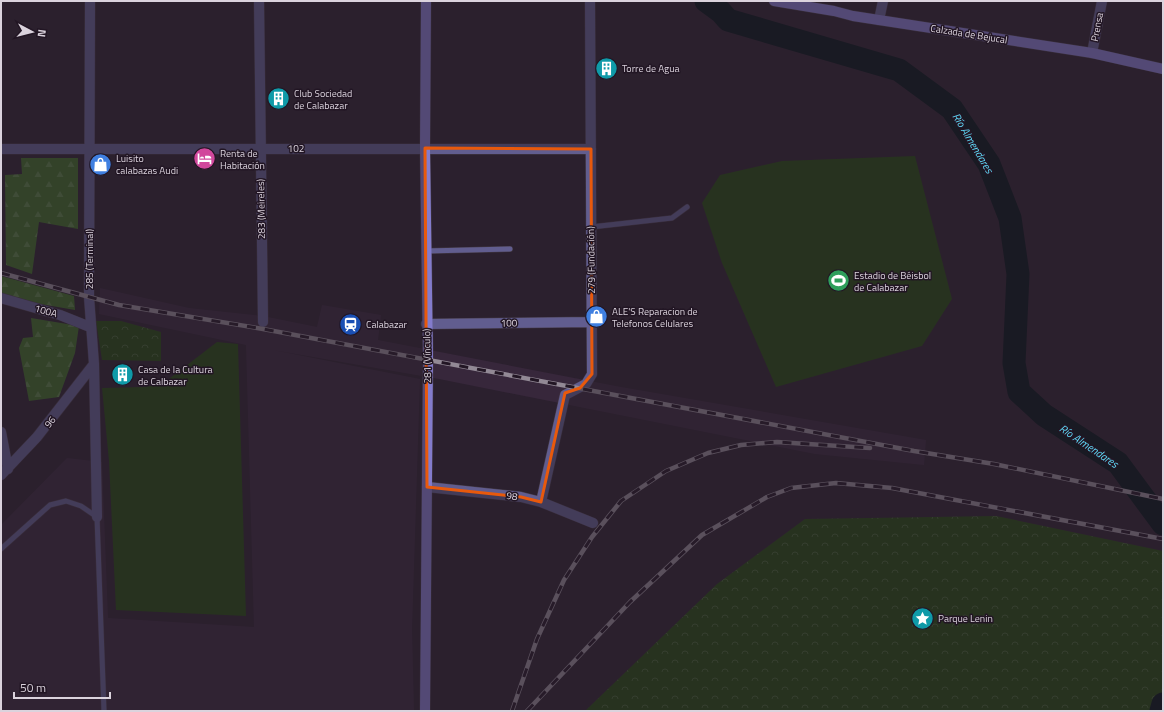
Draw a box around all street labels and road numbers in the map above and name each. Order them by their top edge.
street label: Prensa [1087,11,1107,43]
street label: Calzada de Bejucal [929,21,1009,47]
street label: 102 [288,141,304,156]
street label: 283 (Meireles) [253,178,269,239]
street label: 279 (Fundación) [583,226,599,294]
street label: 285 (Terminal) [82,228,97,289]
street label: 100A [33,301,59,321]
street label: 100 [500,315,518,331]
street label: 281 (Vínculo) [419,328,435,384]
street label: 96 [41,413,60,431]
street label: 98 [506,488,519,504]

